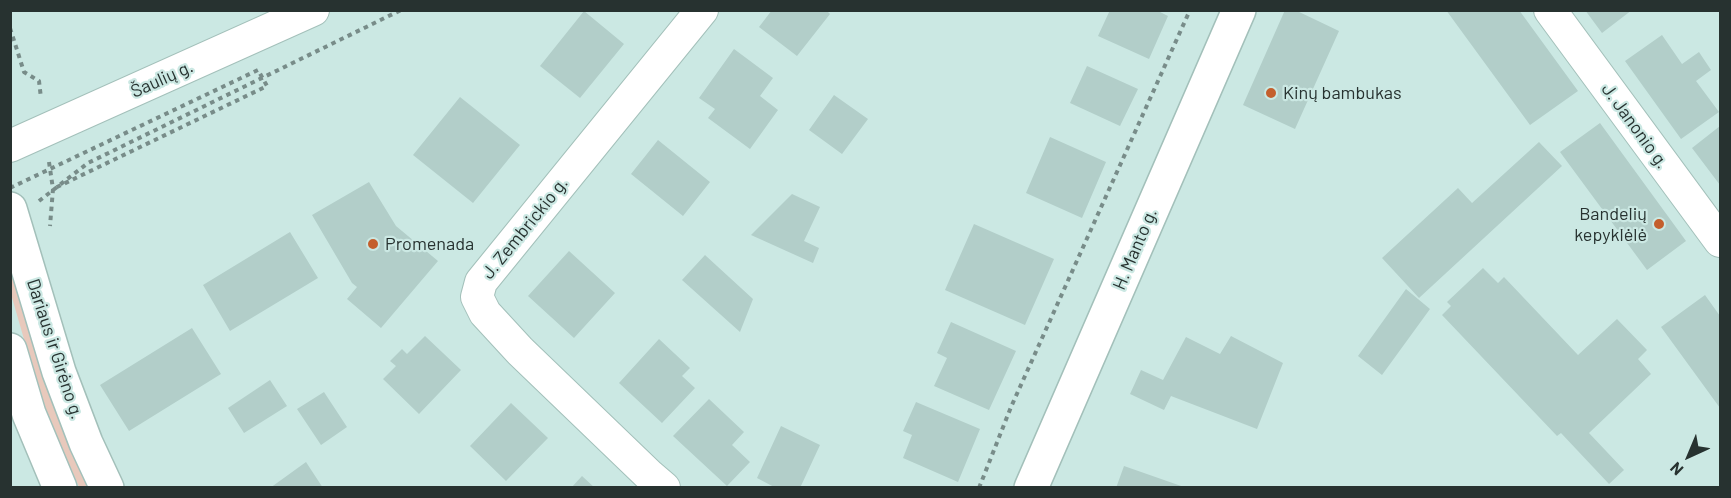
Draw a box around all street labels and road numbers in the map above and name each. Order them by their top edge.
street label: Šaulių g. [127,56,197,102]
street label: J. Janonio g. [1597,79,1673,173]
street label: J. Zembrickio g. [477,173,573,283]
street label: H. Manto g. [1108,205,1162,293]
street label: Dariaus ir Girėno g. [22,276,88,422]

